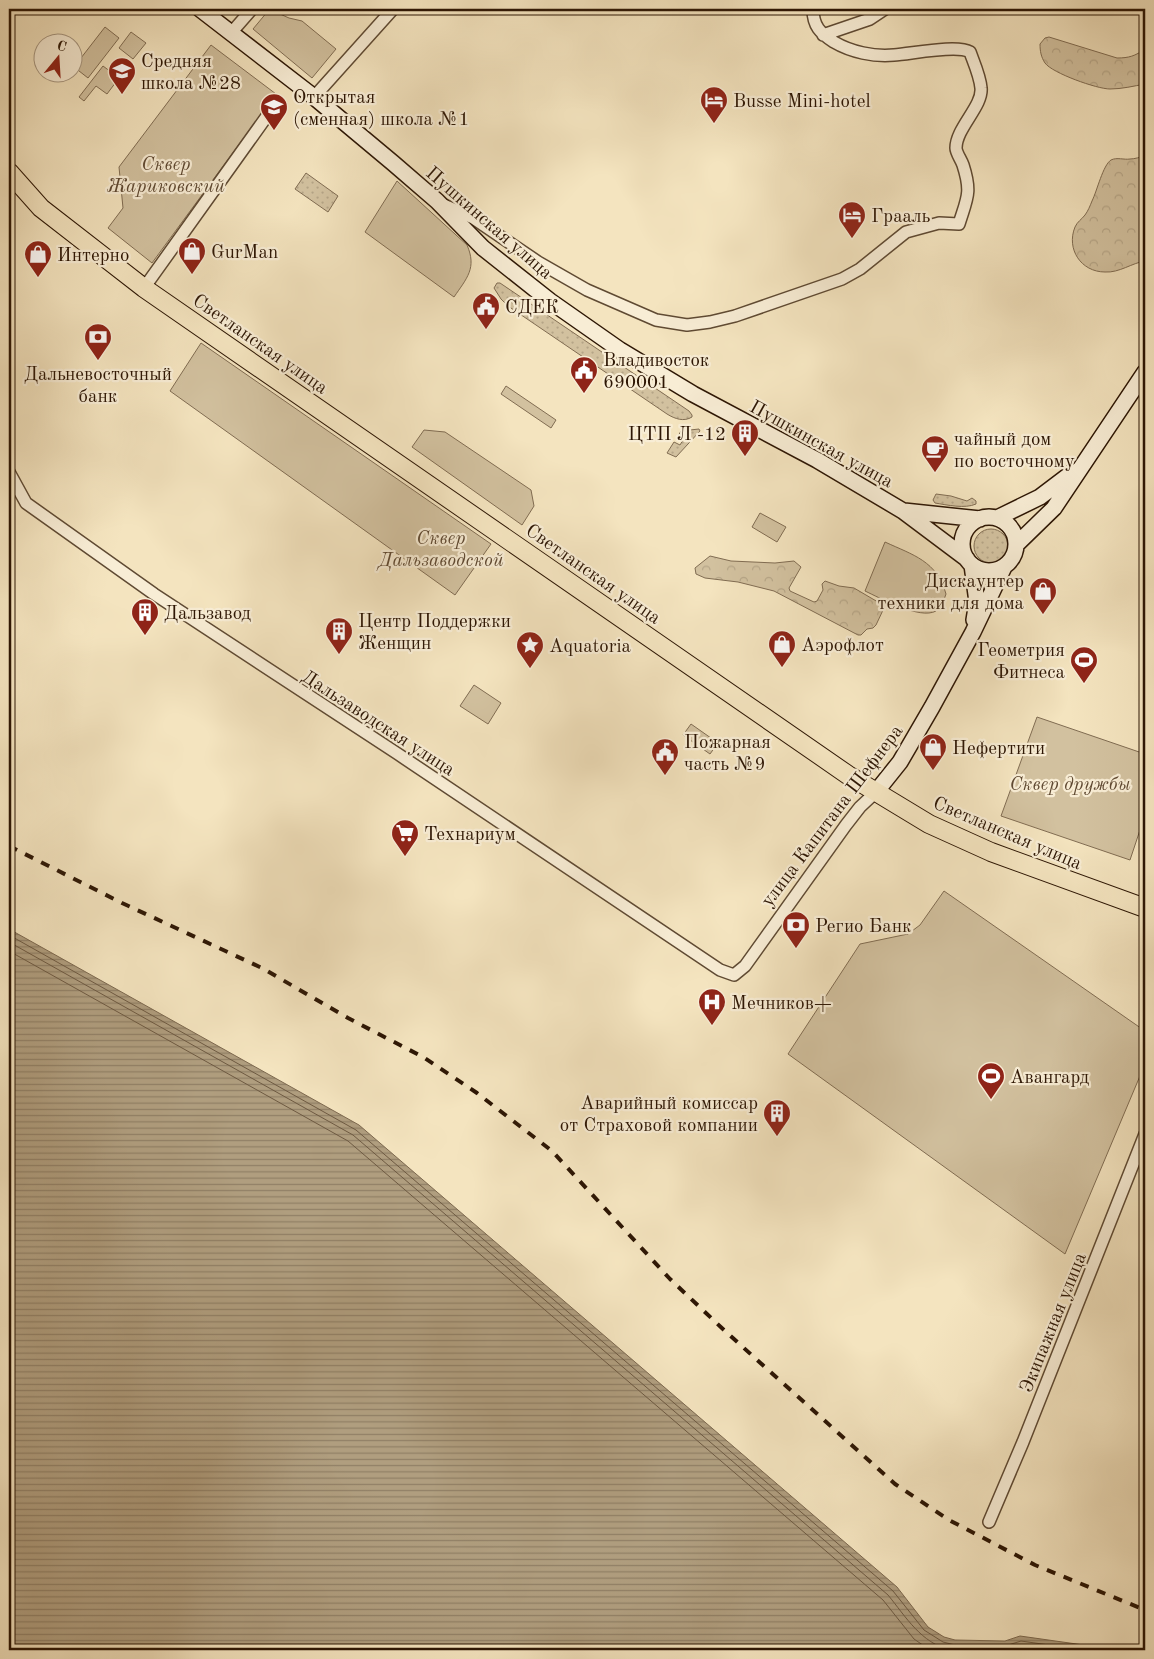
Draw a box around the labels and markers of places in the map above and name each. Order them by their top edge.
place label: Средняя школа №28 [141,53,241,94]
school or university icon: Средняя школа №28 [107,56,137,95]
hotel icon: Busse Mini-hotel [699,85,729,124]
place label: Открытая (сменная) школа №1 [293,89,469,130]
school or university icon: Открытая (сменная) школа №1 [259,92,289,131]
place label: Busse Mini-hotel [733,93,871,112]
hotel icon: Грааль [837,200,867,239]
place label: Грааль [871,208,931,227]
shop icon: GurMan [177,236,207,275]
shop icon: Интерно [23,239,53,278]
place label: GurMan [211,244,278,263]
place label: Интерно [57,247,129,266]
public building icon: СДЕК [471,291,501,330]
place label: СДЕК [505,299,559,318]
bank icon: Дальневосточный банк [83,322,113,361]
place label: Владивосток 690001 [603,352,710,393]
public building icon: Владивосток 690001 [569,355,599,394]
place label: Дальневосточный банк [24,366,172,407]
building icon: ЦТП Л -12 [730,418,760,457]
place label: ЦТП Л -12 [628,426,726,445]
place label: чайный дом по восточному [954,431,1075,472]
cafe icon: чайный дом по восточному [920,434,950,473]
place label: Дискаунтер техники для дома [878,573,1025,614]
shop icon: Дискаунтер техники для дома [1028,576,1058,615]
building icon: Дальзавод [130,597,160,636]
place label: Дальзавод [164,605,252,624]
place label: Центр Поддержки Женщин [358,613,511,654]
building icon: Центр Поддержки Женщин [324,616,354,655]
shop icon: Аэрофлот [767,629,797,668]
place icon: Aquatoria [515,630,545,669]
place label: Аэрофлот [801,637,884,656]
place label: Aquatoria [549,638,632,657]
place label: Геометрия Фитнеса [977,642,1066,683]
sports icon: Геометрия Фитнеса [1069,645,1099,684]
shop icon: Нефертити [918,732,948,771]
place label: Пожарная часть №9 [684,734,771,775]
public building icon: Пожарная часть №9 [650,737,680,776]
place label: Нефертити [952,740,1045,759]
supermarket icon: Технариум [390,818,420,857]
place label: Технариум [424,826,516,845]
bank icon: Регио Банк [781,910,811,949]
place label: Регио Банк [815,918,912,937]
hospital icon: Мечников+ [697,987,727,1026]
place label: Мечников+ [731,995,832,1014]
sports icon: Авангард [976,1061,1006,1100]
place label: Авангард [1010,1069,1090,1088]
place label: Аварийный комиссар от Страховой компании [560,1095,758,1136]
building icon: Аварийный комиссар от Страховой компании [762,1098,792,1137]

